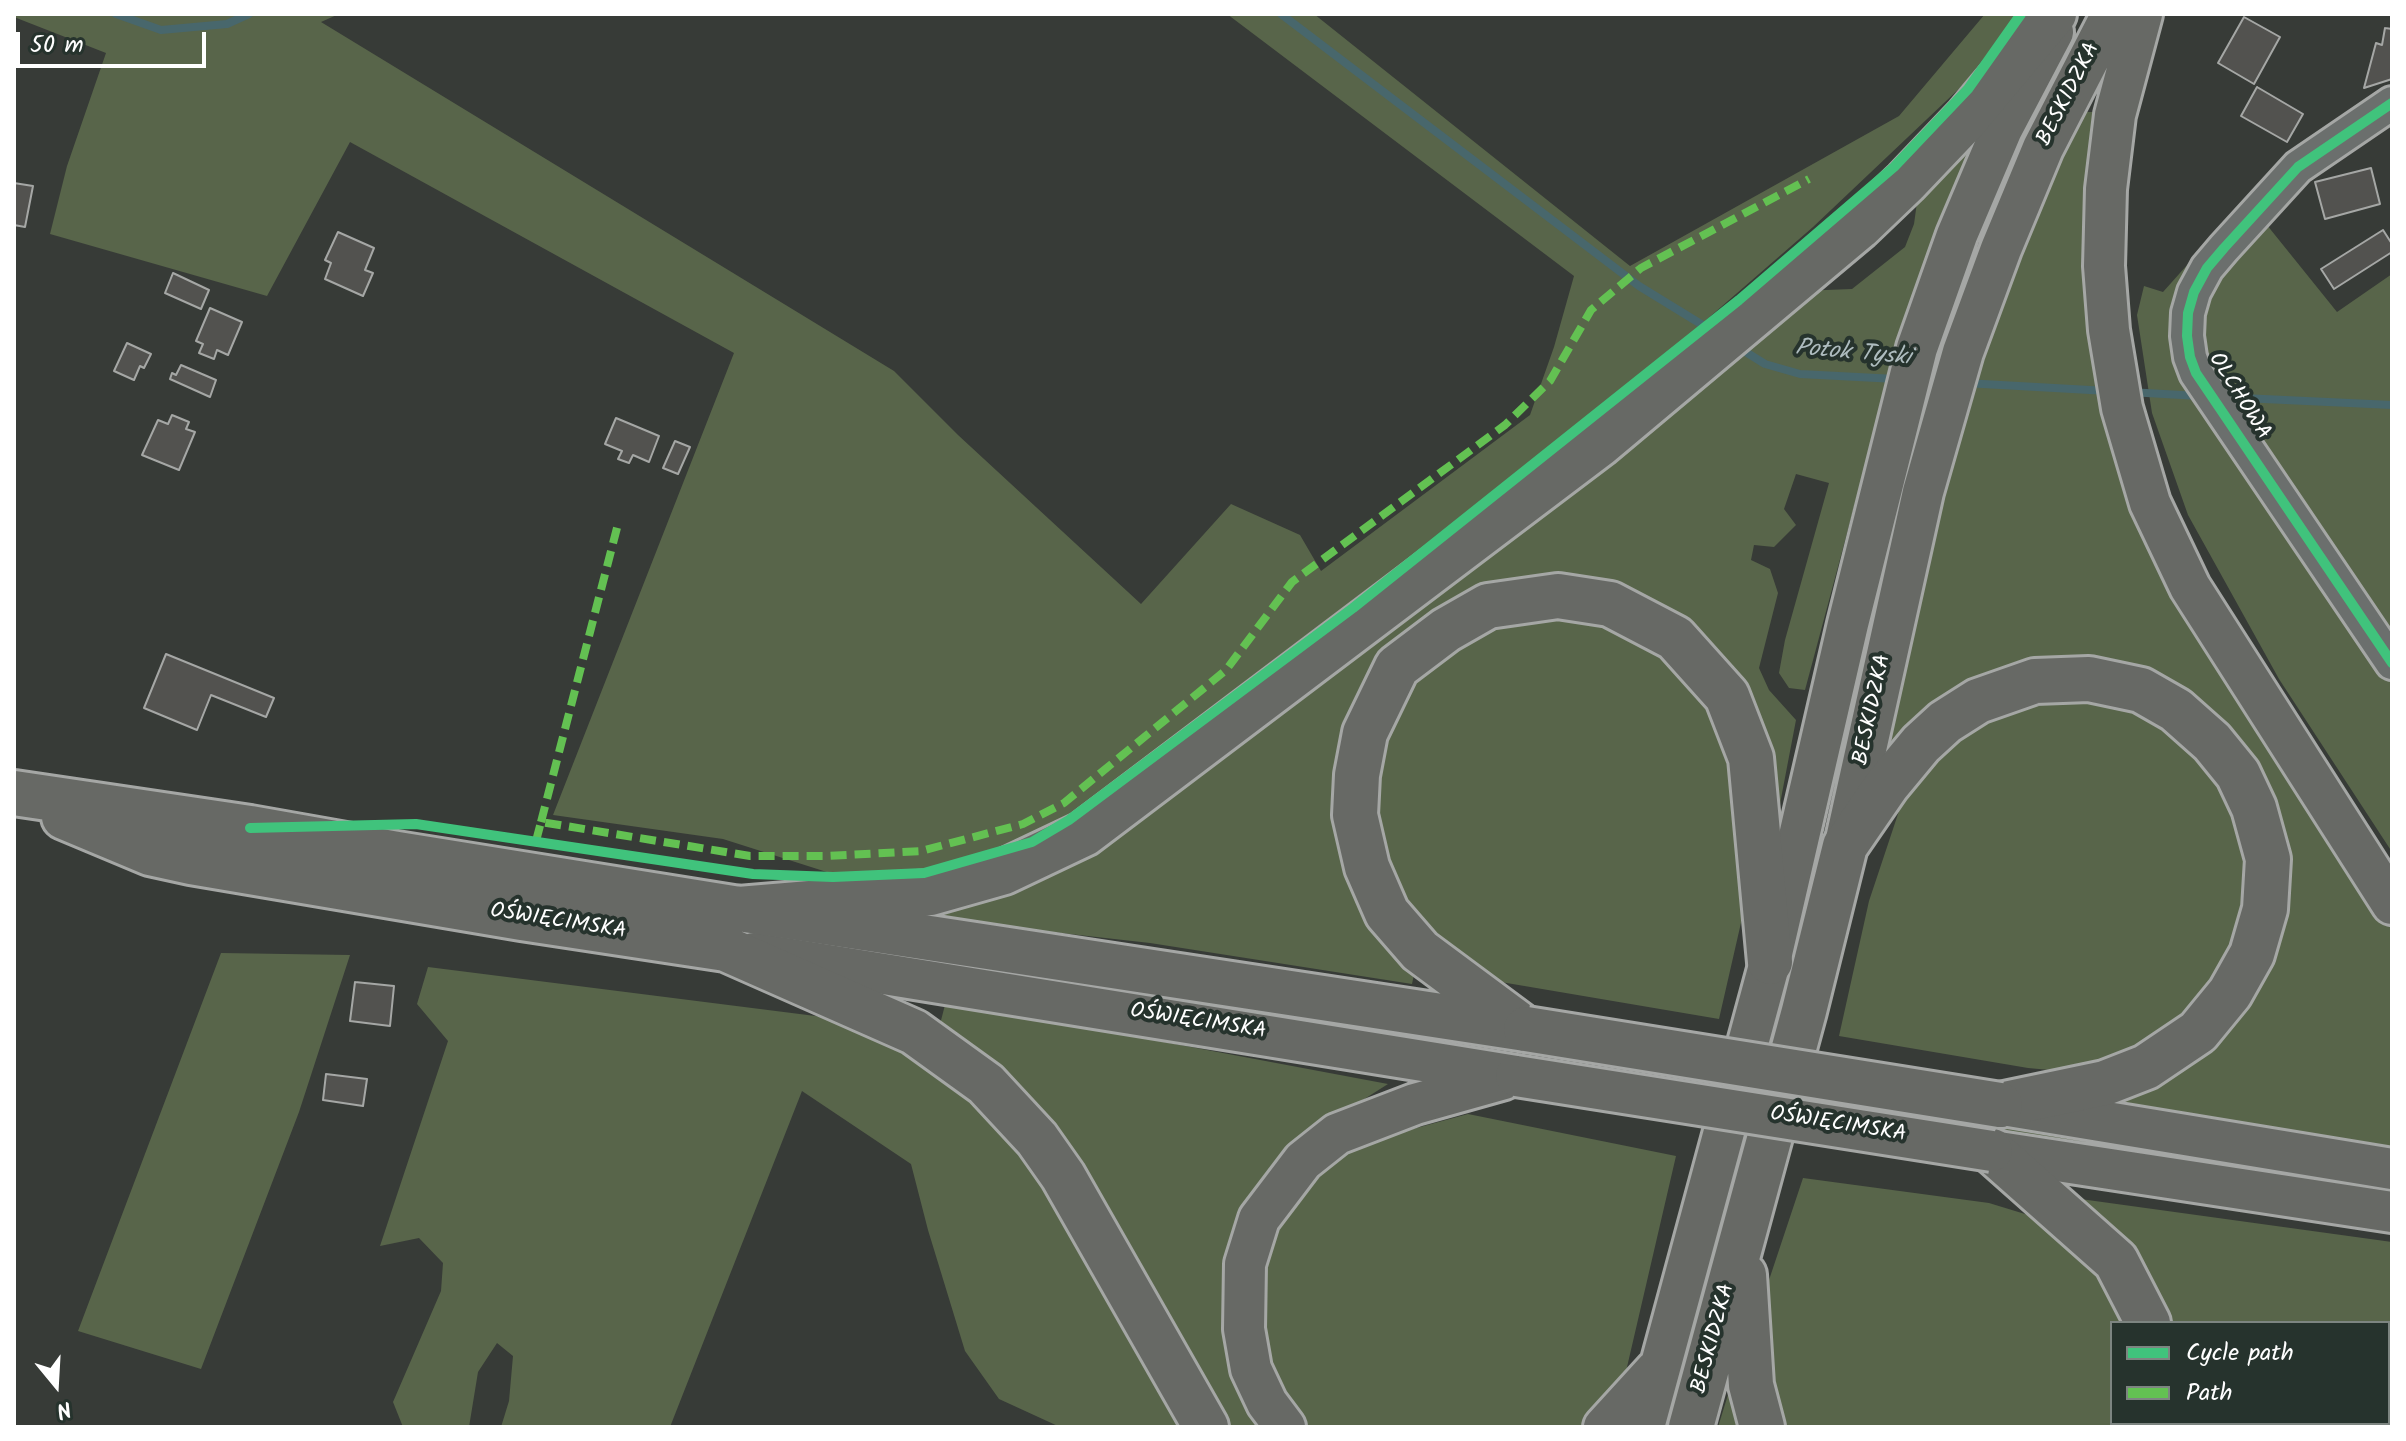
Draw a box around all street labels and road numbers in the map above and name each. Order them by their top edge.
street label: BESKIDZKA [2033,39,2107,151]
street label: OLCHOWA [2201,349,2275,445]
street label: BESKIDZKA [1849,652,1899,768]
street label: OŚWIĘCIMSKA [488,899,628,947]
street label: OŚWIĘCIMSKA [1128,999,1268,1047]
street label: OŚWIĘCIMSKA [1768,1102,1908,1150]
street label: BESKIDZKA [1688,1281,1742,1397]

